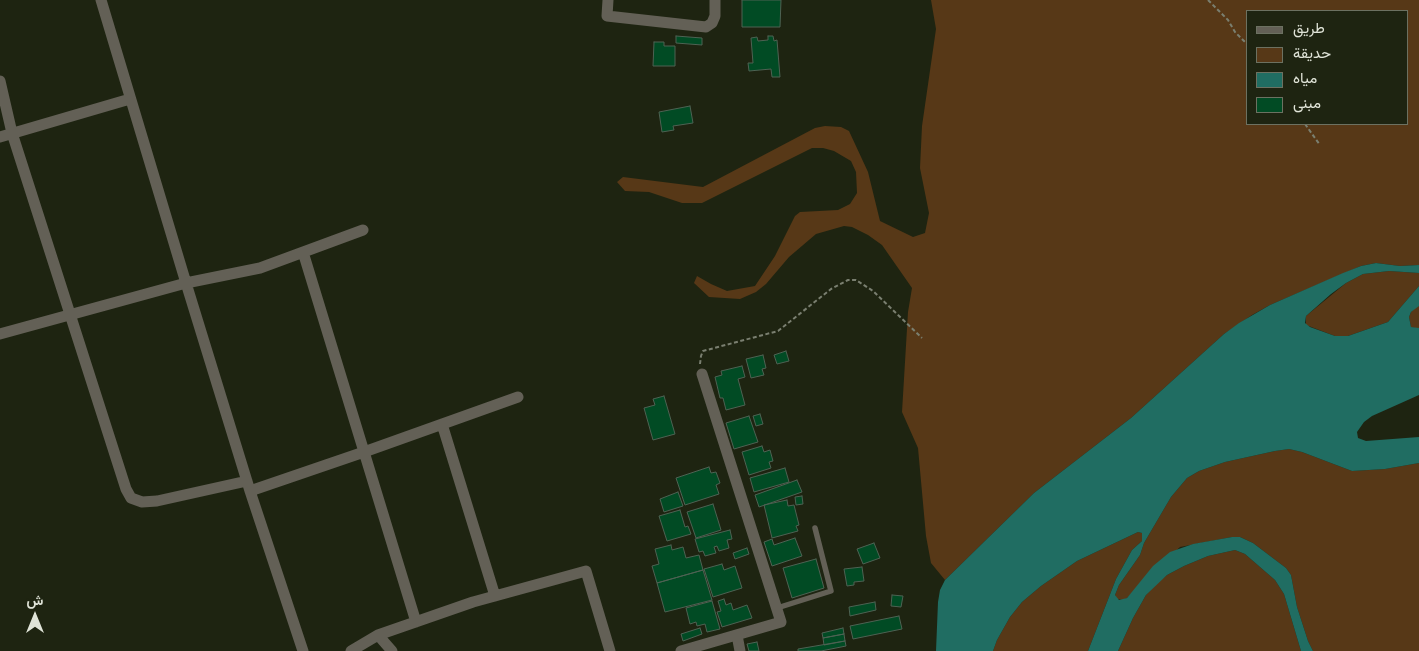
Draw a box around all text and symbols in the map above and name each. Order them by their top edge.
legend [1246,10,1409,125]
text: طريق [1293,18,1325,38]
text: حديقة [1293,43,1331,63]
text: مياه [1293,68,1317,88]
text: مبنى [1293,93,1321,113]
north arrow [10,591,60,641]
text: ش [27,591,43,610]

